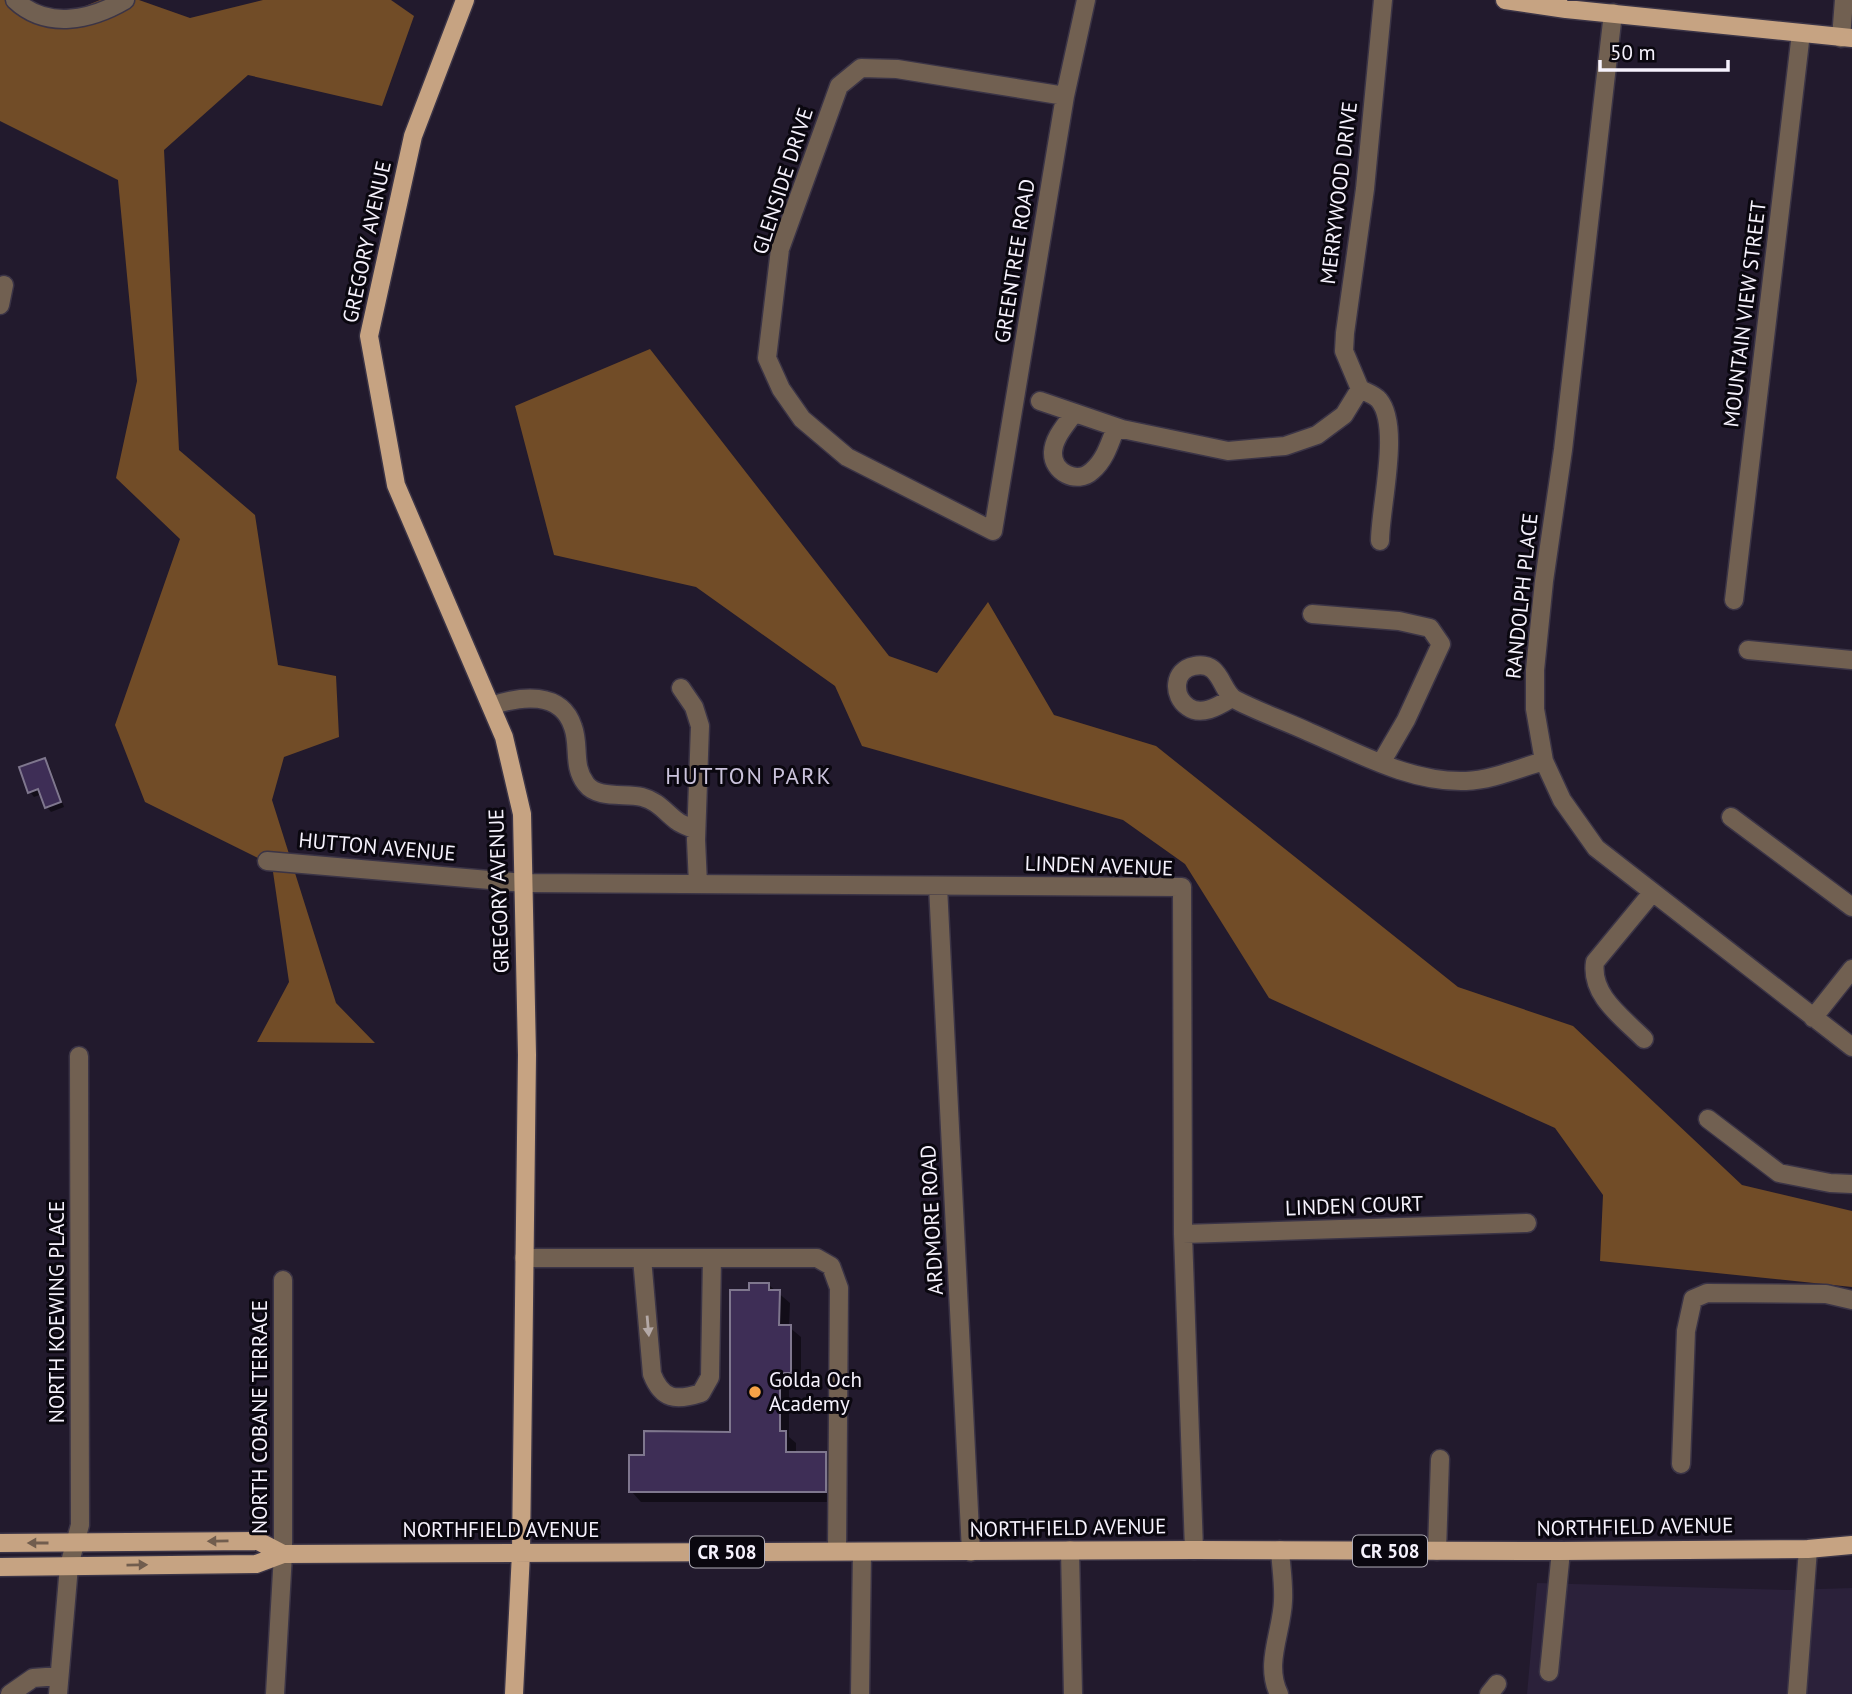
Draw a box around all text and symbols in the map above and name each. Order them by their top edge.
scale bar [1600,28,1728,72]
text: 50 m [1610,39,1656,66]
street label: MERRYWOOD DRIVE [1314,100,1363,286]
street label: GLENSIDE DRIVE [746,104,819,258]
street label: GREGORY AVENUE [336,158,397,325]
street label: GREENTREE ROAD [988,177,1041,345]
street label: MOUNTAIN VIEW STREET [1717,199,1772,429]
street label: RANDOLPH PLACE [1499,512,1544,680]
district label: HUTTON PARK [665,761,833,790]
street label: GREGORY AVENUE [482,808,515,974]
street label: HUTTON AVENUE [297,826,457,867]
street label: LINDEN AVENUE [1024,849,1174,882]
street label: ARDMORE ROAD [914,1144,949,1296]
street label: LINDEN COURT [1284,1190,1424,1221]
street label: NORTH KOEWING PLACE [43,1201,70,1423]
street label: NORTH COBANE TERRACE [246,1300,273,1534]
one-way arrow [643,1315,654,1337]
place label: Golda Och Academy [769,1366,862,1417]
marker: Golda Och Academy [747,1384,763,1400]
street label: NORTHFIELD AVENUE [1536,1511,1734,1542]
street label: NORTHFIELD AVENUE [969,1512,1167,1543]
street label: NORTHFIELD AVENUE [403,1516,599,1543]
one-way arrow [207,1536,229,1547]
road number: CR 508 [690,1536,764,1568]
road number: CR 508 [1353,1536,1427,1567]
one-way arrow [26,1537,48,1549]
one-way arrow [127,1559,149,1571]

